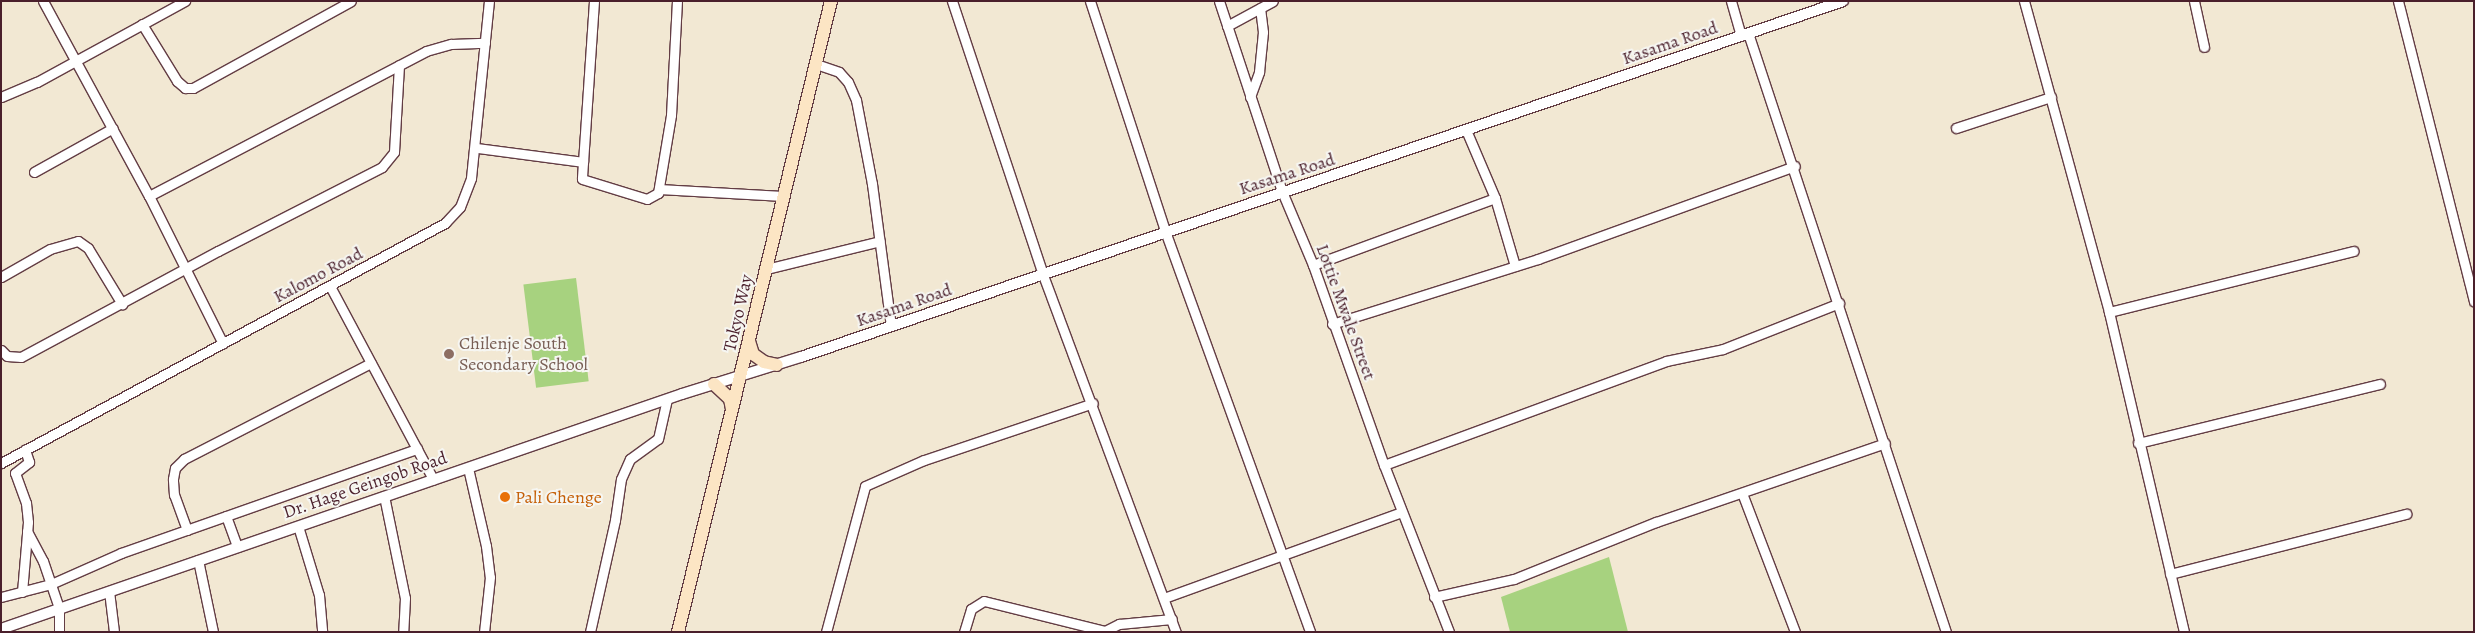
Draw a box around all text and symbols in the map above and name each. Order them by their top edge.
street label: Kasama Road [1619,17,1721,69]
street label: Kasama Road [1236,148,1338,200]
street label: Lottie Mwale Street [1311,241,1381,383]
street label: Kalomo Road [270,242,366,308]
street label: Tokyo Way [719,272,757,354]
street label: Kasama Road [853,279,955,331]
place label: Chilenje South Secondary School [459,333,588,376]
marker: Chilenje South Secondary School [443,348,455,360]
street label: Dr. Hage Geingob Road [280,447,450,523]
place label: Pali Chenge [515,486,602,508]
marker: Pali Chenge [499,491,511,503]

